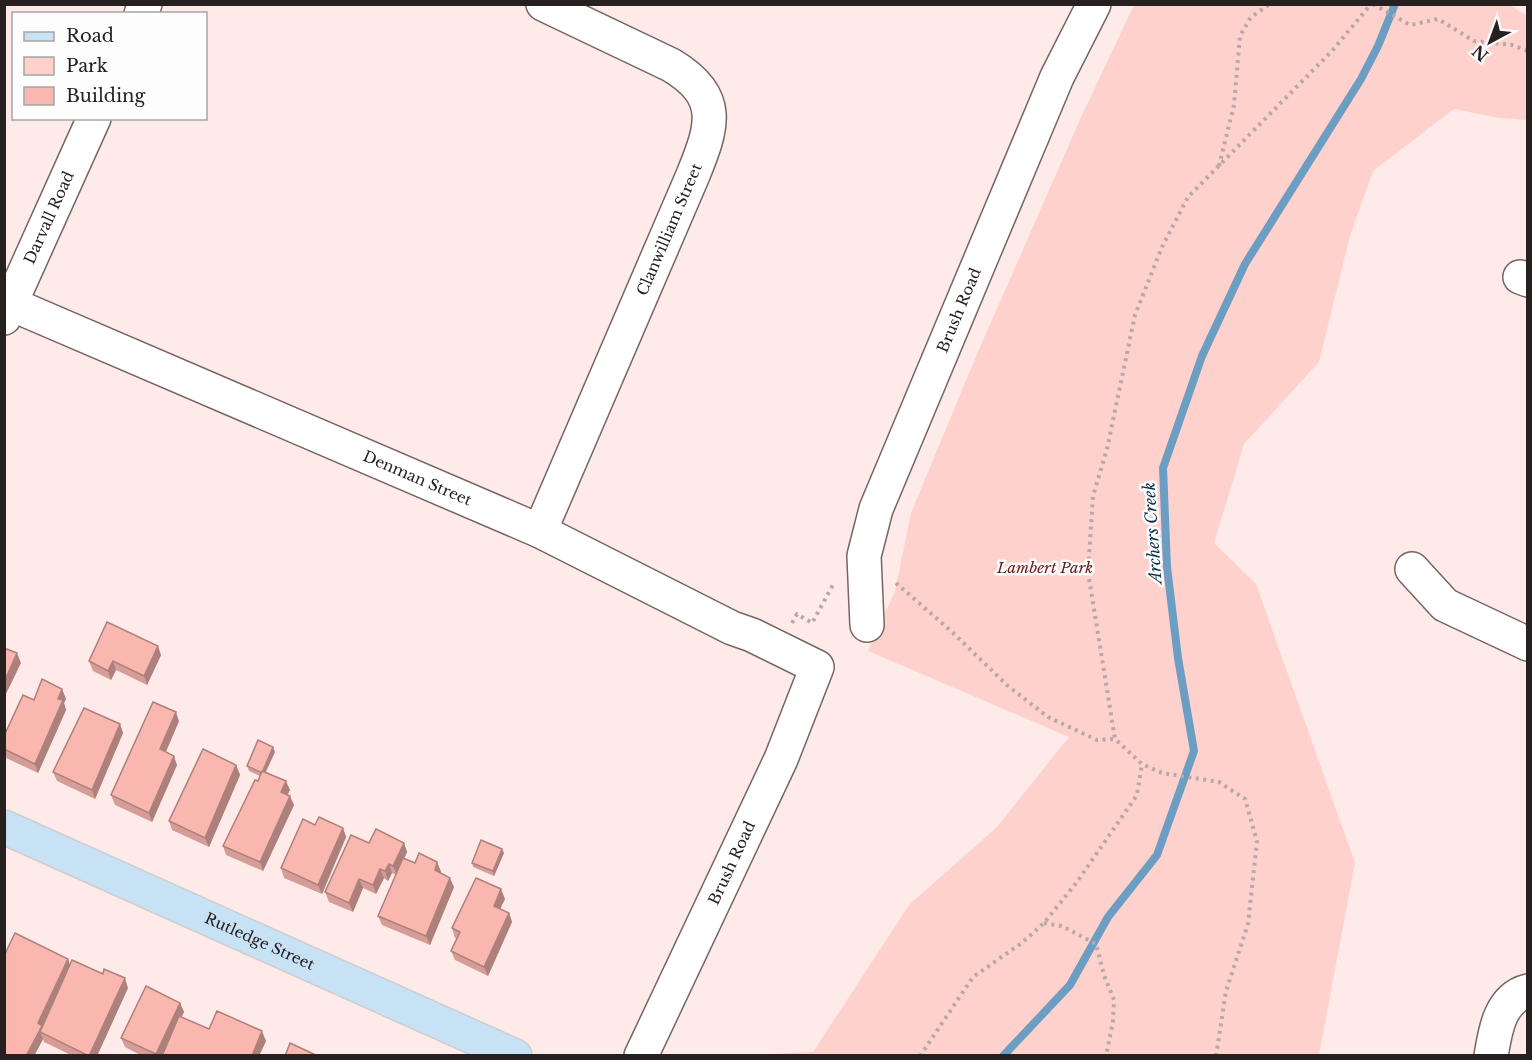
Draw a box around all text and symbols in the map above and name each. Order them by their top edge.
legend [12,12,207,120]
north arrow [1460,12,1520,72]
text: Road [66,25,114,47]
text: N [1468,41,1492,66]
text: Park [66,55,108,77]
text: Building [66,85,145,107]
street label: Clanwilliam Street [632,160,706,298]
street label: Darvall Road [20,168,78,267]
street label: Brush Road [933,265,985,355]
street label: Denman Street [360,446,475,510]
water label: Archers Creek [1138,482,1166,586]
park label: Lambert Park [996,558,1093,577]
street label: Brush Road [704,818,759,908]
street label: Rutledge Street [202,908,318,974]

